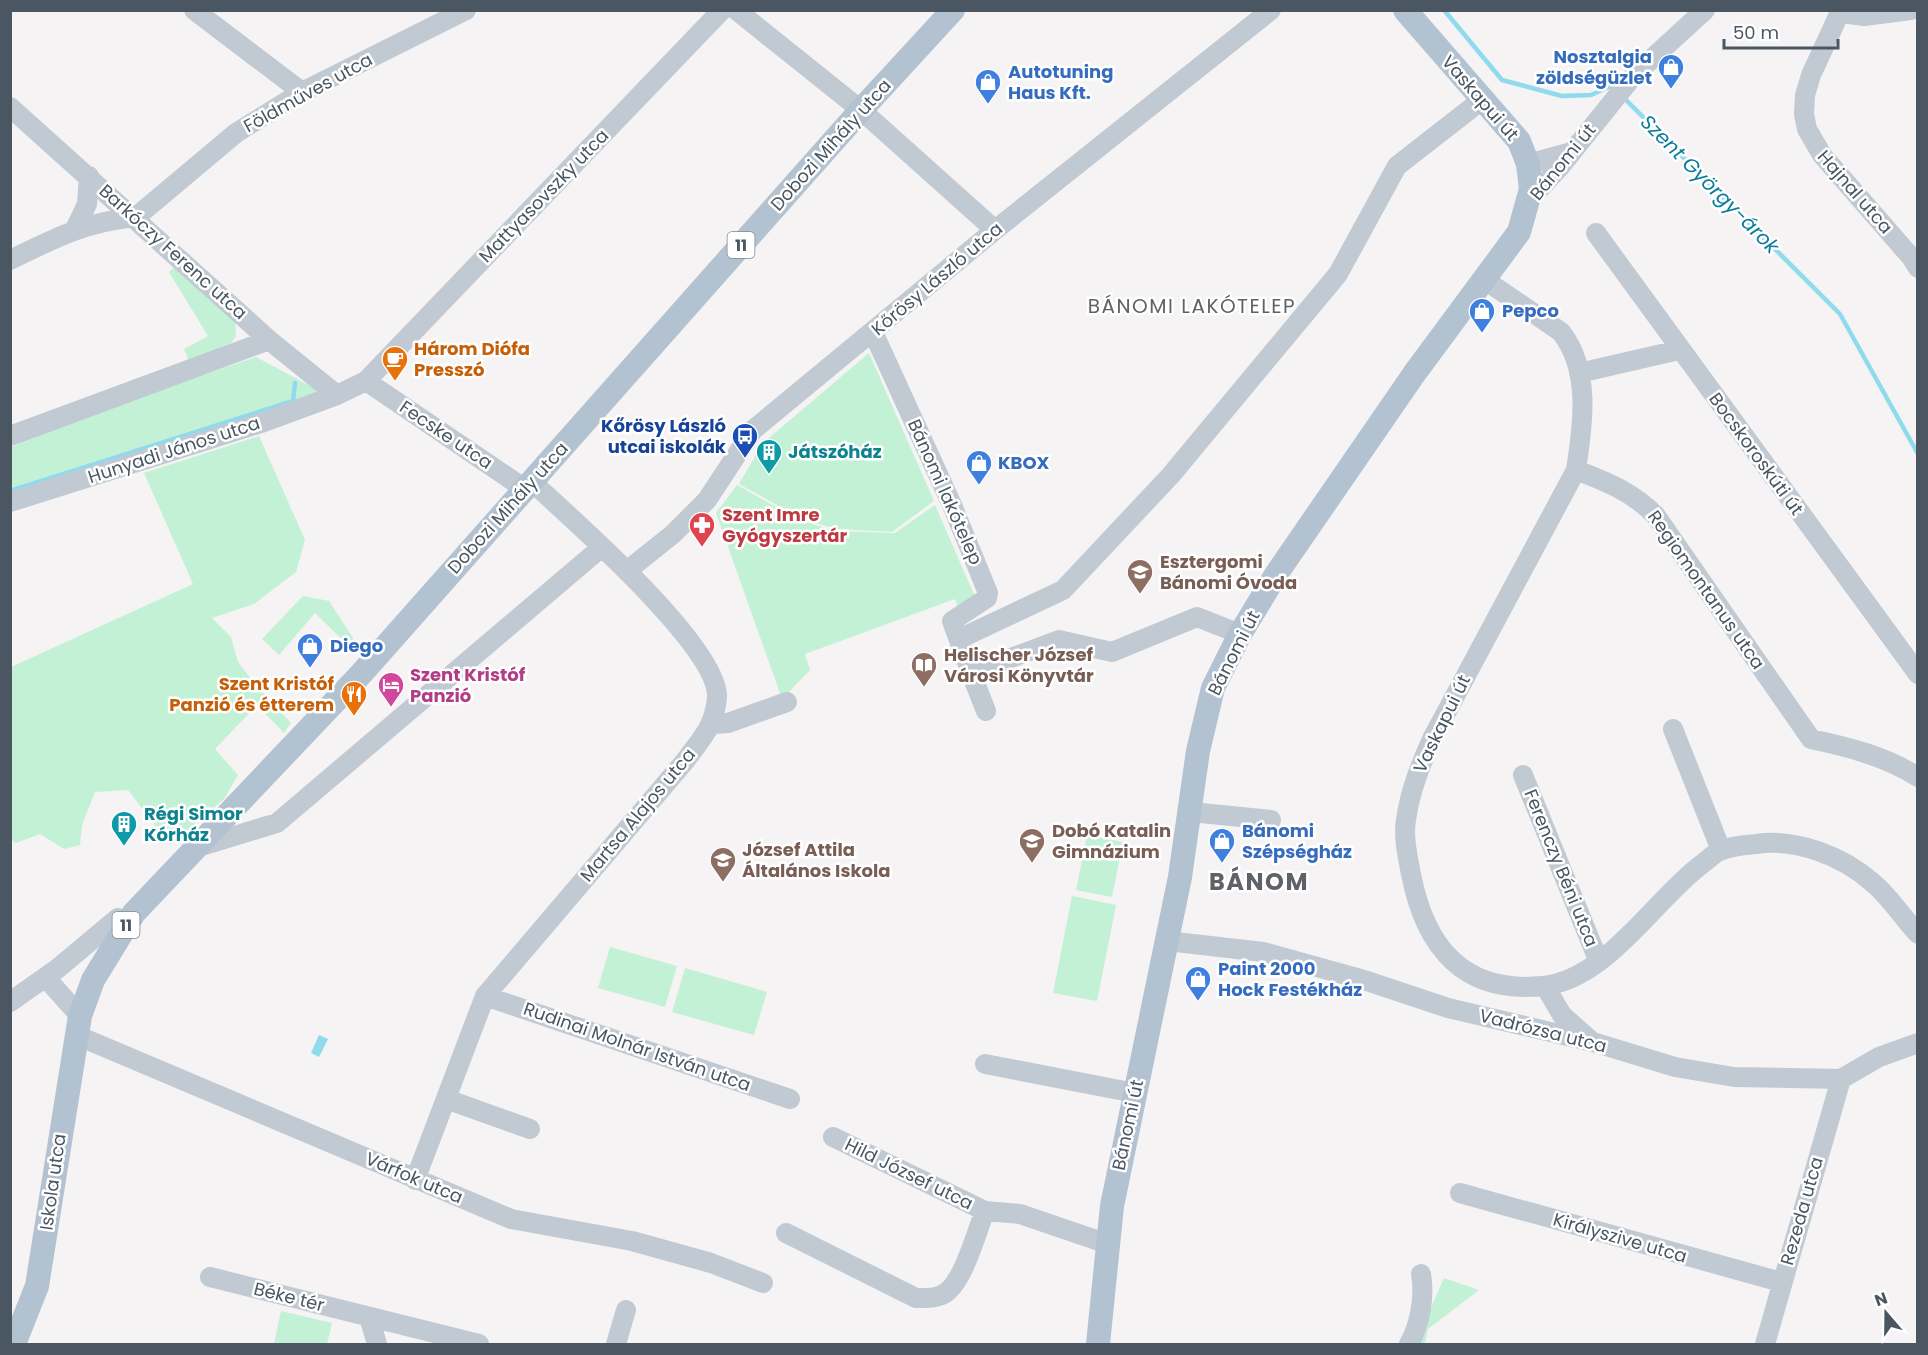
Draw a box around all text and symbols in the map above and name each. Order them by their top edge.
scale bar [1724,12,1838,50]
text: 50 m [1733,20,1779,45]
place label: Nosztalgia zöldségüzlet [1536,44,1652,90]
street label: Földműves utca [239,47,377,138]
street label: Vaskapui út [1436,49,1525,146]
shop icon: Nosztalgia zöldségüzlet [1656,52,1686,90]
place label: Autotuning Haus Kft. [1008,59,1113,105]
shop icon: Autotuning Haus Kft. [973,67,1003,105]
street label: Dobozi Mihály utca [765,73,897,216]
water label: Szent György-árok [1634,108,1787,261]
street label: Bánomi út [1524,118,1601,205]
street label: Mattyasovszky utca [473,123,614,268]
street label: Hajnal utca [1812,145,1899,239]
street label: Barkóczy Ferenc utca [94,178,253,325]
street label: Kőrösy László utca [866,216,1008,341]
road number: 11 [728,232,754,258]
district label: BÁNOMI LAKÓTELEP [1088,292,1296,320]
shop icon: Pepco [1467,296,1497,334]
place label: Pepco [1502,298,1559,323]
place label: Három Diófa Presszó [414,336,530,382]
cafe icon: Három Diófa Presszó [380,344,410,382]
street label: Bocskoroskúti út [1703,387,1809,520]
street label: Fecske utca [395,394,498,475]
street label: Hunyadi János utca [85,410,263,489]
place label: Kőrösy László utcai iskolák [601,413,727,459]
street label: Bánomi lakótelep [902,415,989,569]
bus stop icon: Kőrösy László utcai iskolák [730,421,760,459]
street label: Dobozi Mihály utca [442,436,574,579]
building icon: Játszóház [754,437,784,475]
place label: Játszóház [788,439,882,464]
shop icon: KBOX [964,448,994,486]
place label: KBOX [998,450,1050,475]
place label: Szent Imre Gyógyszertár [722,502,847,548]
street label: Regiomontanus utca [1642,505,1771,674]
pharmacy icon: Szent Imre Gyógyszertár [687,510,717,548]
place label: Esztergomi Bánomi Óvoda [1160,549,1297,595]
school or university icon: Esztergomi Bánomi Óvoda [1125,557,1155,595]
street label: Bánomi út [1202,606,1266,699]
shop icon: Diego [295,631,325,669]
place label: Diego [330,633,383,658]
place label: Helischer József Városi Könyvtár [944,642,1094,688]
library icon: Helischer József Városi Könyvtár [909,650,939,688]
place label: Szent Kristóf Panzió [410,662,526,708]
hotel icon: Szent Kristóf Panzió [376,670,406,708]
place label: Szent Kristóf Panzió és étterem [169,671,335,717]
street label: Vaskapui út [1407,671,1476,777]
restaurant icon: Szent Kristóf Panzió és étterem [339,679,369,717]
street label: Martsa Alajos utca [574,743,701,887]
street label: Ferenczy Béni utca [1518,785,1604,950]
place label: Régi Simor Kórház [144,801,243,847]
building icon: Régi Simor Kórház [109,809,139,847]
place label: Dobó Katalin Gimnázium [1052,818,1171,864]
place label: Bánomi Szépségház [1242,818,1352,864]
school or university icon: Dobó Katalin Gimnázium [1017,826,1047,864]
shop icon: Bánomi Szépségház [1207,826,1237,864]
place label: József Attila Általános Iskola [742,837,891,883]
school or university icon: József Attila Általános Iskola [708,845,738,883]
district label: BÁNOM [1209,865,1309,898]
road number: 11 [112,912,140,938]
place label: Paint 2000 Hock Festékház [1218,956,1362,1002]
shop icon: Paint 2000 Hock Festékház [1183,964,1213,1002]
street label: Rudinai Molnár István utca [520,996,754,1097]
street label: Vadrózsa utca [1477,1003,1609,1058]
street label: Bánomi út [1106,1077,1149,1173]
street label: Iskola utca [33,1132,72,1232]
street label: Hild József utca [841,1132,978,1215]
street label: Várfok utca [362,1146,467,1209]
street label: Rezeda utca [1774,1154,1829,1268]
street label: Királyszive utca [1550,1206,1690,1269]
street label: Béke tér [251,1276,327,1317]
north arrow [1856,1283,1916,1343]
text: N [1871,1287,1891,1312]

